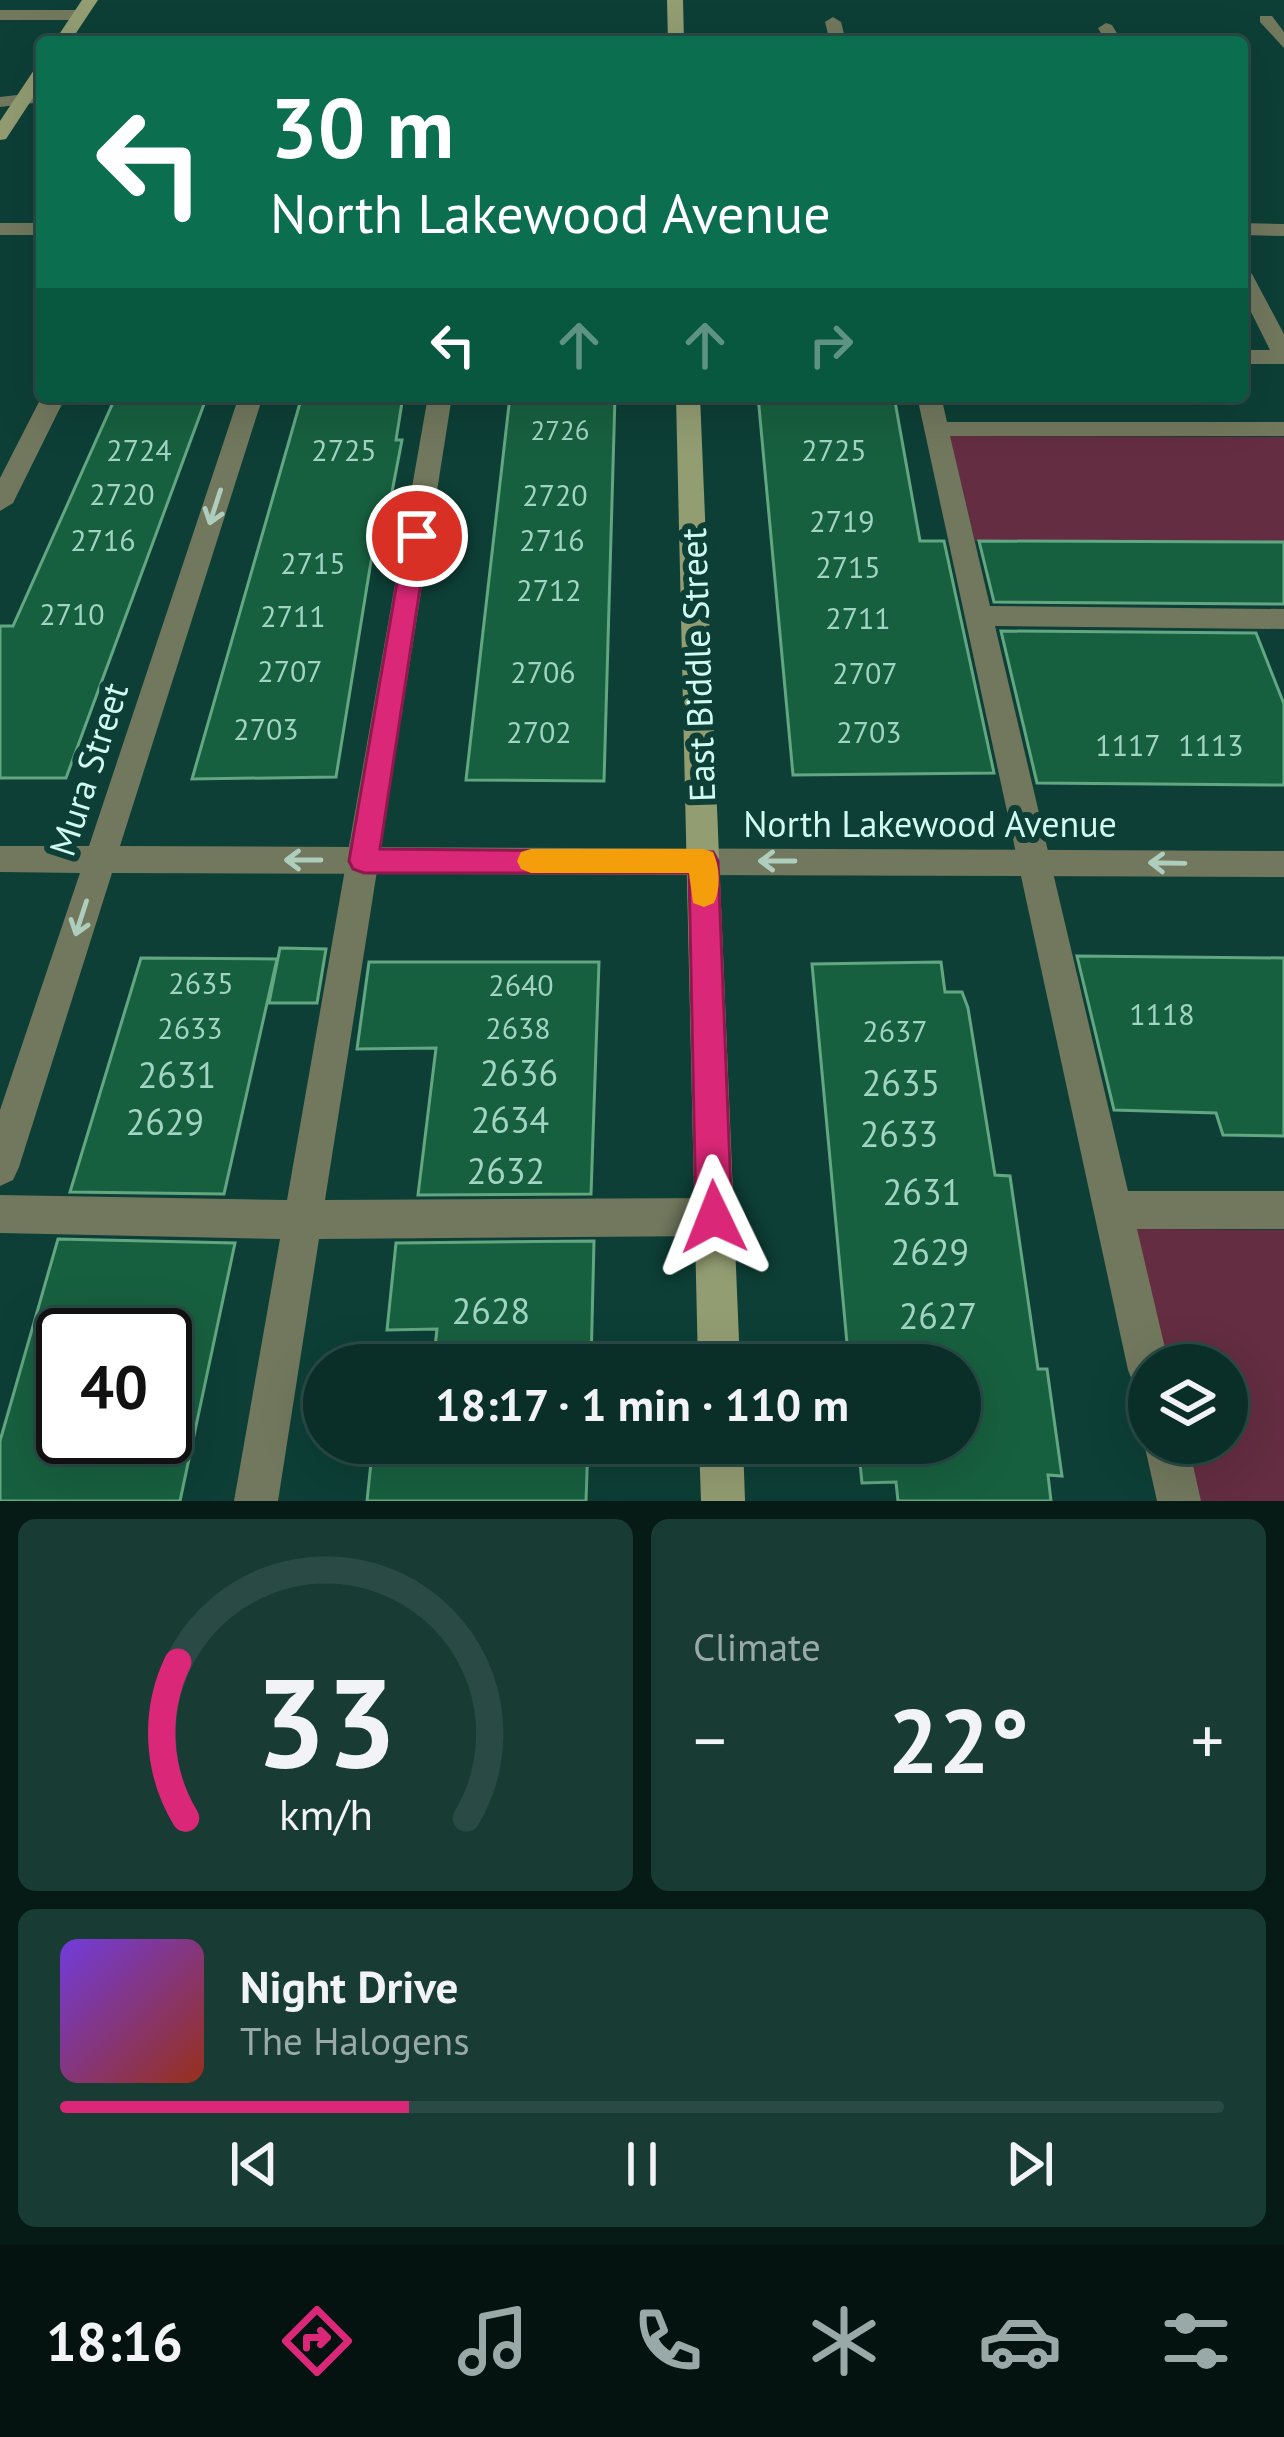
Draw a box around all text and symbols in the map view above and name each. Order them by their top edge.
text: 30 m [270,72,454,181]
icon: left [72,84,228,240]
text: North Lakewood Avenue [270,178,831,248]
icon: left [420,312,486,378]
icon: ahead [546,312,612,378]
icon: ahead [672,312,738,378]
icon: right [798,312,864,378]
house number: 2726 [531,413,589,447]
house number: 2724 [106,430,172,469]
house number: 2725 [311,430,377,469]
house number: 2725 [801,430,867,469]
house number: 2720 [89,474,155,513]
house number: 2720 [522,475,588,514]
pin [366,485,468,587]
one-way arrow [202,487,224,525]
house number: 2719 [809,501,875,540]
icon: arrive [384,503,450,569]
house number: 2716 [70,520,136,559]
house number: 2716 [519,520,585,559]
street label: East Biddle Street [669,527,725,803]
house number: 2715 [280,543,346,582]
house number: 2715 [815,547,881,586]
house number: 2712 [516,570,582,609]
house number: 2710 [39,594,105,633]
house number: 2711 [260,596,326,635]
house number: 2711 [825,598,891,637]
house number: 2707 [257,651,323,690]
house number: 2706 [510,652,576,691]
house number: 2707 [832,653,898,692]
street label: Mura Street [38,676,138,862]
house number: 2703 [233,709,299,748]
house number: 2702 [506,712,572,751]
house number: 2703 [836,712,902,751]
house number: 1117 [1095,725,1161,764]
house number: 1113 [1178,725,1244,764]
street label: North Lakewood Avenue [743,800,1117,847]
one-way arrow [284,849,323,871]
one-way arrow [758,850,797,872]
one-way arrow [1148,852,1187,875]
one-way arrow [69,898,91,936]
house number: 2635 [168,963,234,1002]
house number: 2640 [488,965,554,1004]
house number: 1118 [1129,994,1195,1033]
house number: 2633 [157,1008,223,1047]
house number: 2638 [485,1008,551,1047]
house number: 2637 [862,1011,928,1050]
house number: 2636 [480,1049,558,1096]
house number: 2631 [138,1051,216,1098]
house number: 2635 [862,1059,940,1106]
house number: 2634 [471,1096,549,1143]
house number: 2629 [126,1098,204,1145]
house number: 2633 [860,1110,938,1157]
house number: 2632 [467,1147,545,1194]
position arrow [651,1154,777,1280]
house number: 2631 [883,1168,961,1215]
house number: 2629 [891,1228,969,1275]
house number: 2628 [452,1287,530,1334]
house number: 2627 [899,1292,977,1339]
speed limit sign: 40 [36,1308,192,1464]
map controls [1128,1344,1248,1464]
button: layers [1128,1344,1248,1464]
text: 18:17 · 1 min · 110 m [435,1375,849,1433]
text: Climate [693,1621,821,1672]
text: 33 [255,1640,396,1801]
text: 22° [888,1681,1029,1798]
text: − [693,1697,726,1782]
text: + [1191,1697,1224,1782]
text: km/h [278,1786,373,1842]
text: Night Drive [240,1957,458,2015]
text: The Halogens [240,2015,470,2066]
icon: previous [221,2131,287,2197]
icon: pause [609,2131,675,2197]
icon: next [997,2131,1063,2197]
icon: directions [275,2299,359,2383]
icon: music [451,2299,535,2383]
icon: phone [626,2299,710,2383]
icon: climate [802,2299,886,2383]
icon: car [978,2299,1062,2383]
icon: filters [1154,2299,1238,2383]
text: 18:16 [46,2306,183,2376]

